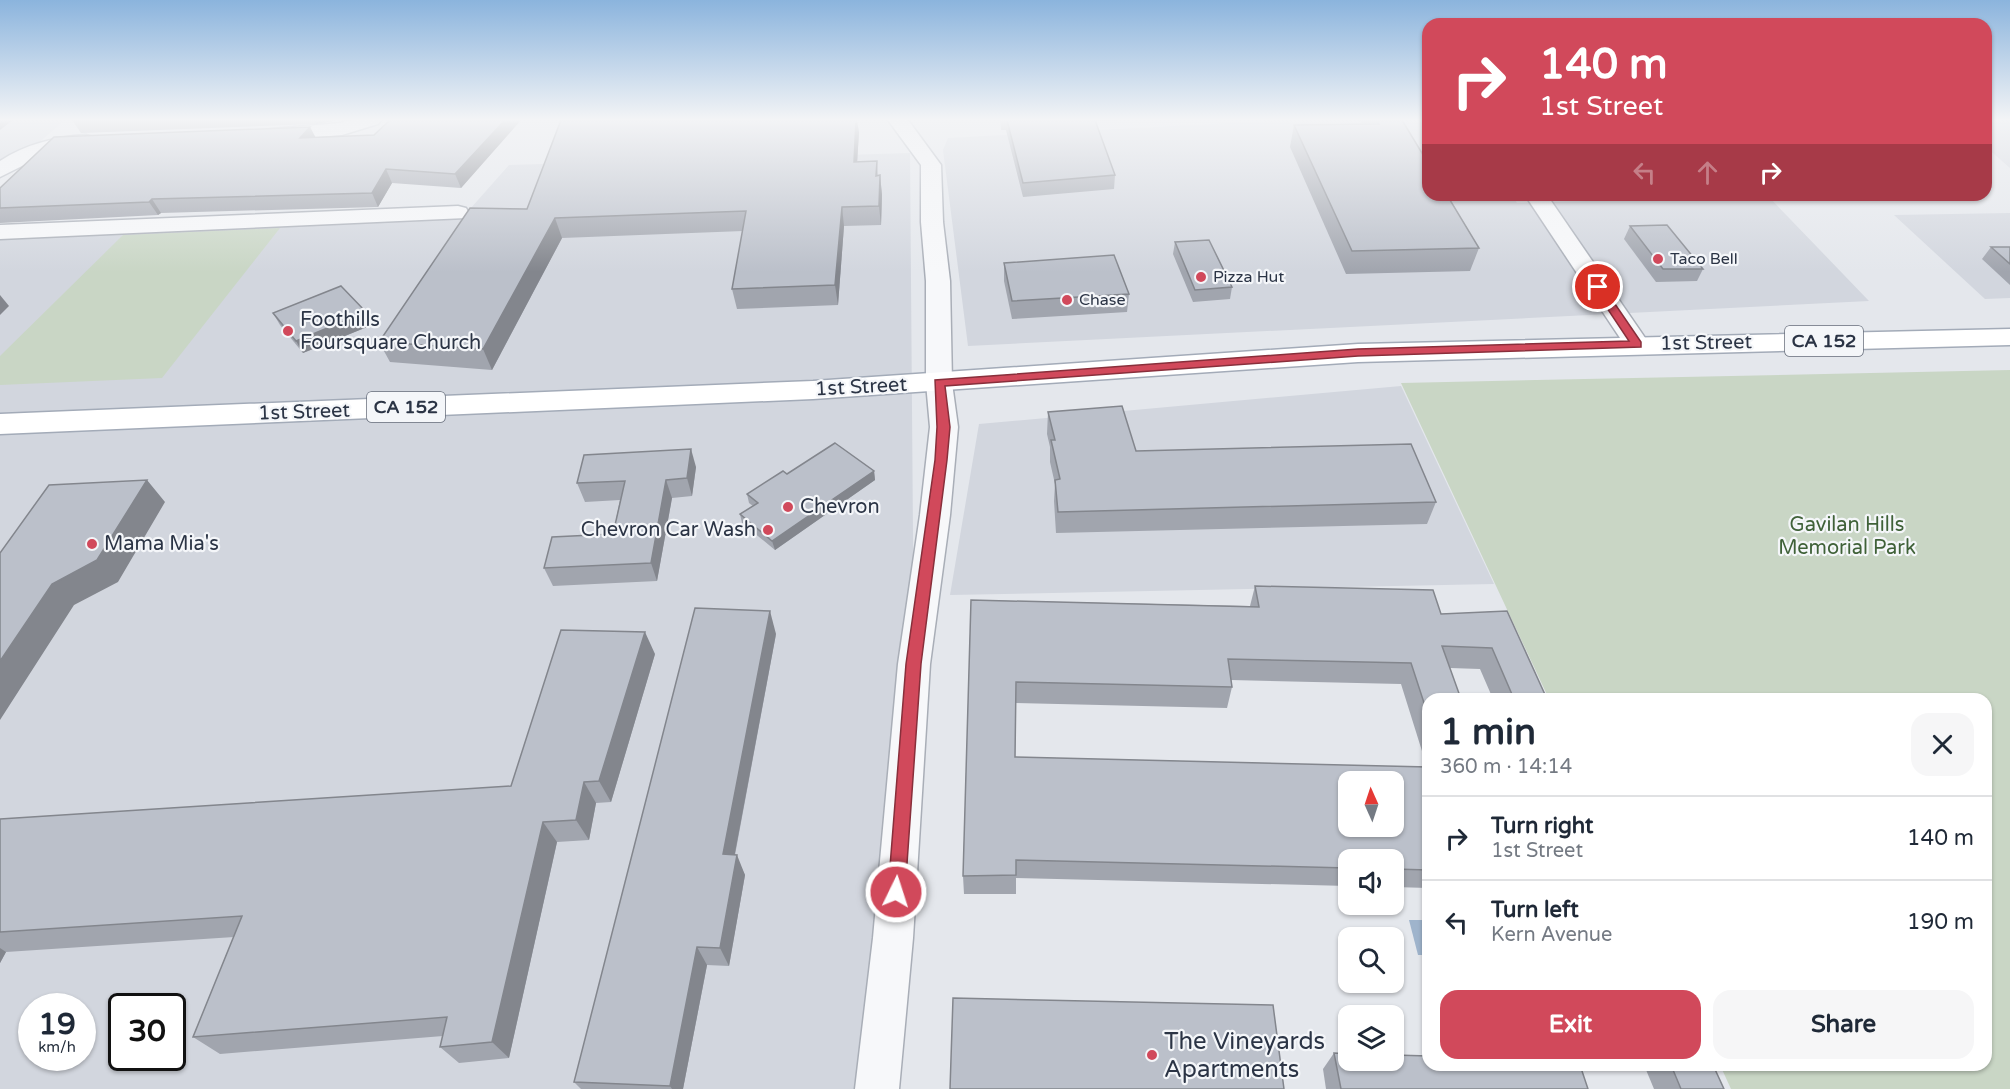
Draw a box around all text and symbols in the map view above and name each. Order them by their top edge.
text: 140 m [1539,39,1668,90]
icon: right [1440,42,1518,120]
text: 1st Street [1539,90,1663,123]
icon: left [1628,156,1661,189]
icon: ahead [1691,156,1724,189]
icon: right [1754,156,1787,189]
place label: Taco Bell [1670,249,1738,269]
marker: Taco Bell [1651,252,1665,266]
pin [1572,261,1623,312]
place label: Pizza Hut [1213,267,1284,287]
marker: Pizza Hut [1194,270,1208,284]
icon: arrive [1581,270,1614,303]
place label: Chase [1079,290,1126,310]
marker: Chase [1060,293,1074,307]
place label: Foothills Foursquare Church [300,308,481,355]
marker: Foothills Foursquare Church [281,324,295,338]
road number: CA 152 [1785,326,1863,356]
street label: 1st Street [1660,330,1753,356]
street label: 1st Street [814,373,908,401]
road number: CA 152 [367,392,445,422]
street label: 1st Street [258,398,351,426]
place label: Chevron [800,495,880,519]
marker: Chevron [781,500,795,514]
park label: Gavilan Hills Memorial Park [1778,513,1916,560]
place label: Chevron Car Wash [581,518,756,542]
marker: Chevron Car Wash [761,523,775,537]
place label: Mama Mia's [104,532,219,556]
marker: Mama Mia's [85,537,99,551]
text: 1 min [1440,711,1536,754]
button: close [1911,713,1974,776]
text: 360 m · 14:14 [1440,755,1572,779]
north arrow [1338,771,1404,837]
map controls [1338,771,1404,1071]
text: Turn right [1491,813,1593,839]
icon: right [1440,822,1473,855]
text: 140 m [1907,825,1974,851]
text: 1st Street [1491,839,1583,863]
button: sound [1338,849,1404,915]
position arrow [864,860,928,924]
text: Turn left [1491,897,1579,923]
icon: left [1440,906,1473,939]
text: 190 m [1907,909,1974,935]
text: Kern Avenue [1491,923,1612,947]
button: search [1338,927,1404,993]
button: Exit [1440,990,1701,1059]
button: Share [1713,990,1974,1059]
speed limit sign: 30 [108,993,186,1071]
button: layers [1338,1005,1404,1071]
text: 19 [38,1006,76,1043]
place label: The Vineyards Apartments [1164,1027,1325,1084]
text: km/h [38,1038,76,1056]
marker: The Vineyards Apartments [1145,1048,1159,1062]

